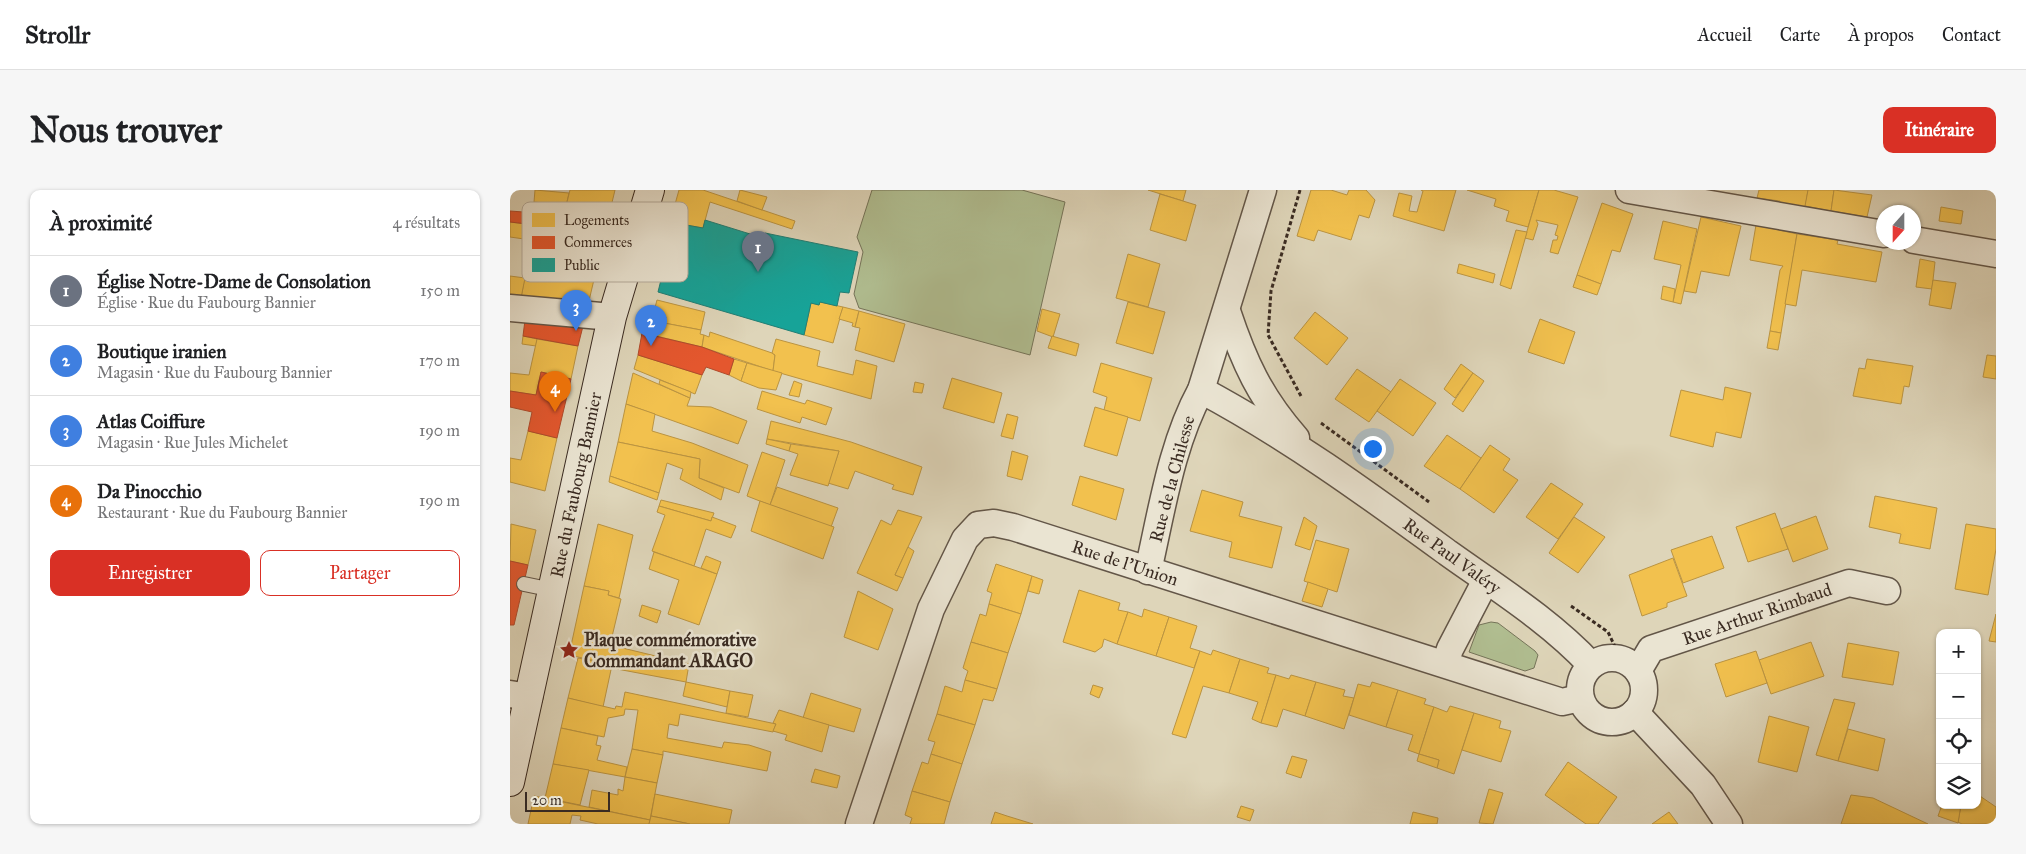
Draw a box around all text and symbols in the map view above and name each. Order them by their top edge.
text: Strollr [25,20,90,50]
text: Accueil [1698,24,1752,46]
text: Carte [1780,24,1820,46]
text: À propos [1848,24,1914,46]
text: Contact [1942,24,2001,46]
button: Itinéraire [1883,107,1996,153]
text: Nous trouver [30,109,222,152]
legend [522,202,688,282]
north arrow [1876,205,1921,250]
text: À proximité [50,210,152,236]
text: Logements [564,212,629,229]
text: 4 résultats [393,213,460,232]
pin: 1 [742,231,774,272]
text: Commerces [564,234,632,251]
text: Public [564,257,600,274]
text: Église Notre-Dame de Consolation [97,270,371,293]
text: 1 [63,281,69,300]
text: 150 m [420,281,460,300]
pin: 3 [560,290,592,331]
text: Église · Rue du Faubourg Bannier [97,293,316,312]
pin: 2 [635,305,667,346]
text: Boutique iranien [97,340,226,363]
text: 2 [62,351,70,370]
text: 170 m [419,351,460,370]
text: Magasin · Rue du Faubourg Bannier [97,363,332,382]
pin: 4 [539,371,571,412]
street label: Rue du Faubourg Bannier [546,390,607,580]
text: Atlas Coiffure [97,410,205,433]
street label: Rue de la Chilesse [1145,413,1199,545]
text: 3 [63,421,69,440]
text: 190 m [419,421,460,440]
text: Magasin · Rue Jules Michelet [97,433,288,452]
your location [1360,436,1386,462]
text: Da Pinocchio [97,480,202,503]
text: 4 [62,491,70,510]
text: 190 m [419,491,460,510]
text: Restaurant · Rue du Faubourg Bannier [97,503,347,522]
street label: Rue Paul Valéry [1399,513,1506,599]
street label: Rue de l'Union [1069,535,1181,591]
button: Enregistrer [50,550,250,596]
button: Partager [260,550,460,596]
street label: Rue Arthur Rimbaud [1679,578,1835,650]
place label: Plaque commémorative Commandant ARAGO [584,629,757,672]
map controls [1936,629,1981,809]
button: + [1936,629,1981,674]
place icon: Plaque commémorative Commandant ARAGO [558,639,580,661]
button: − [1936,674,1981,719]
button: locate [1936,719,1981,764]
button: layers [1936,764,1981,809]
scale bar [525,789,610,812]
text: 20 m [532,792,562,809]

